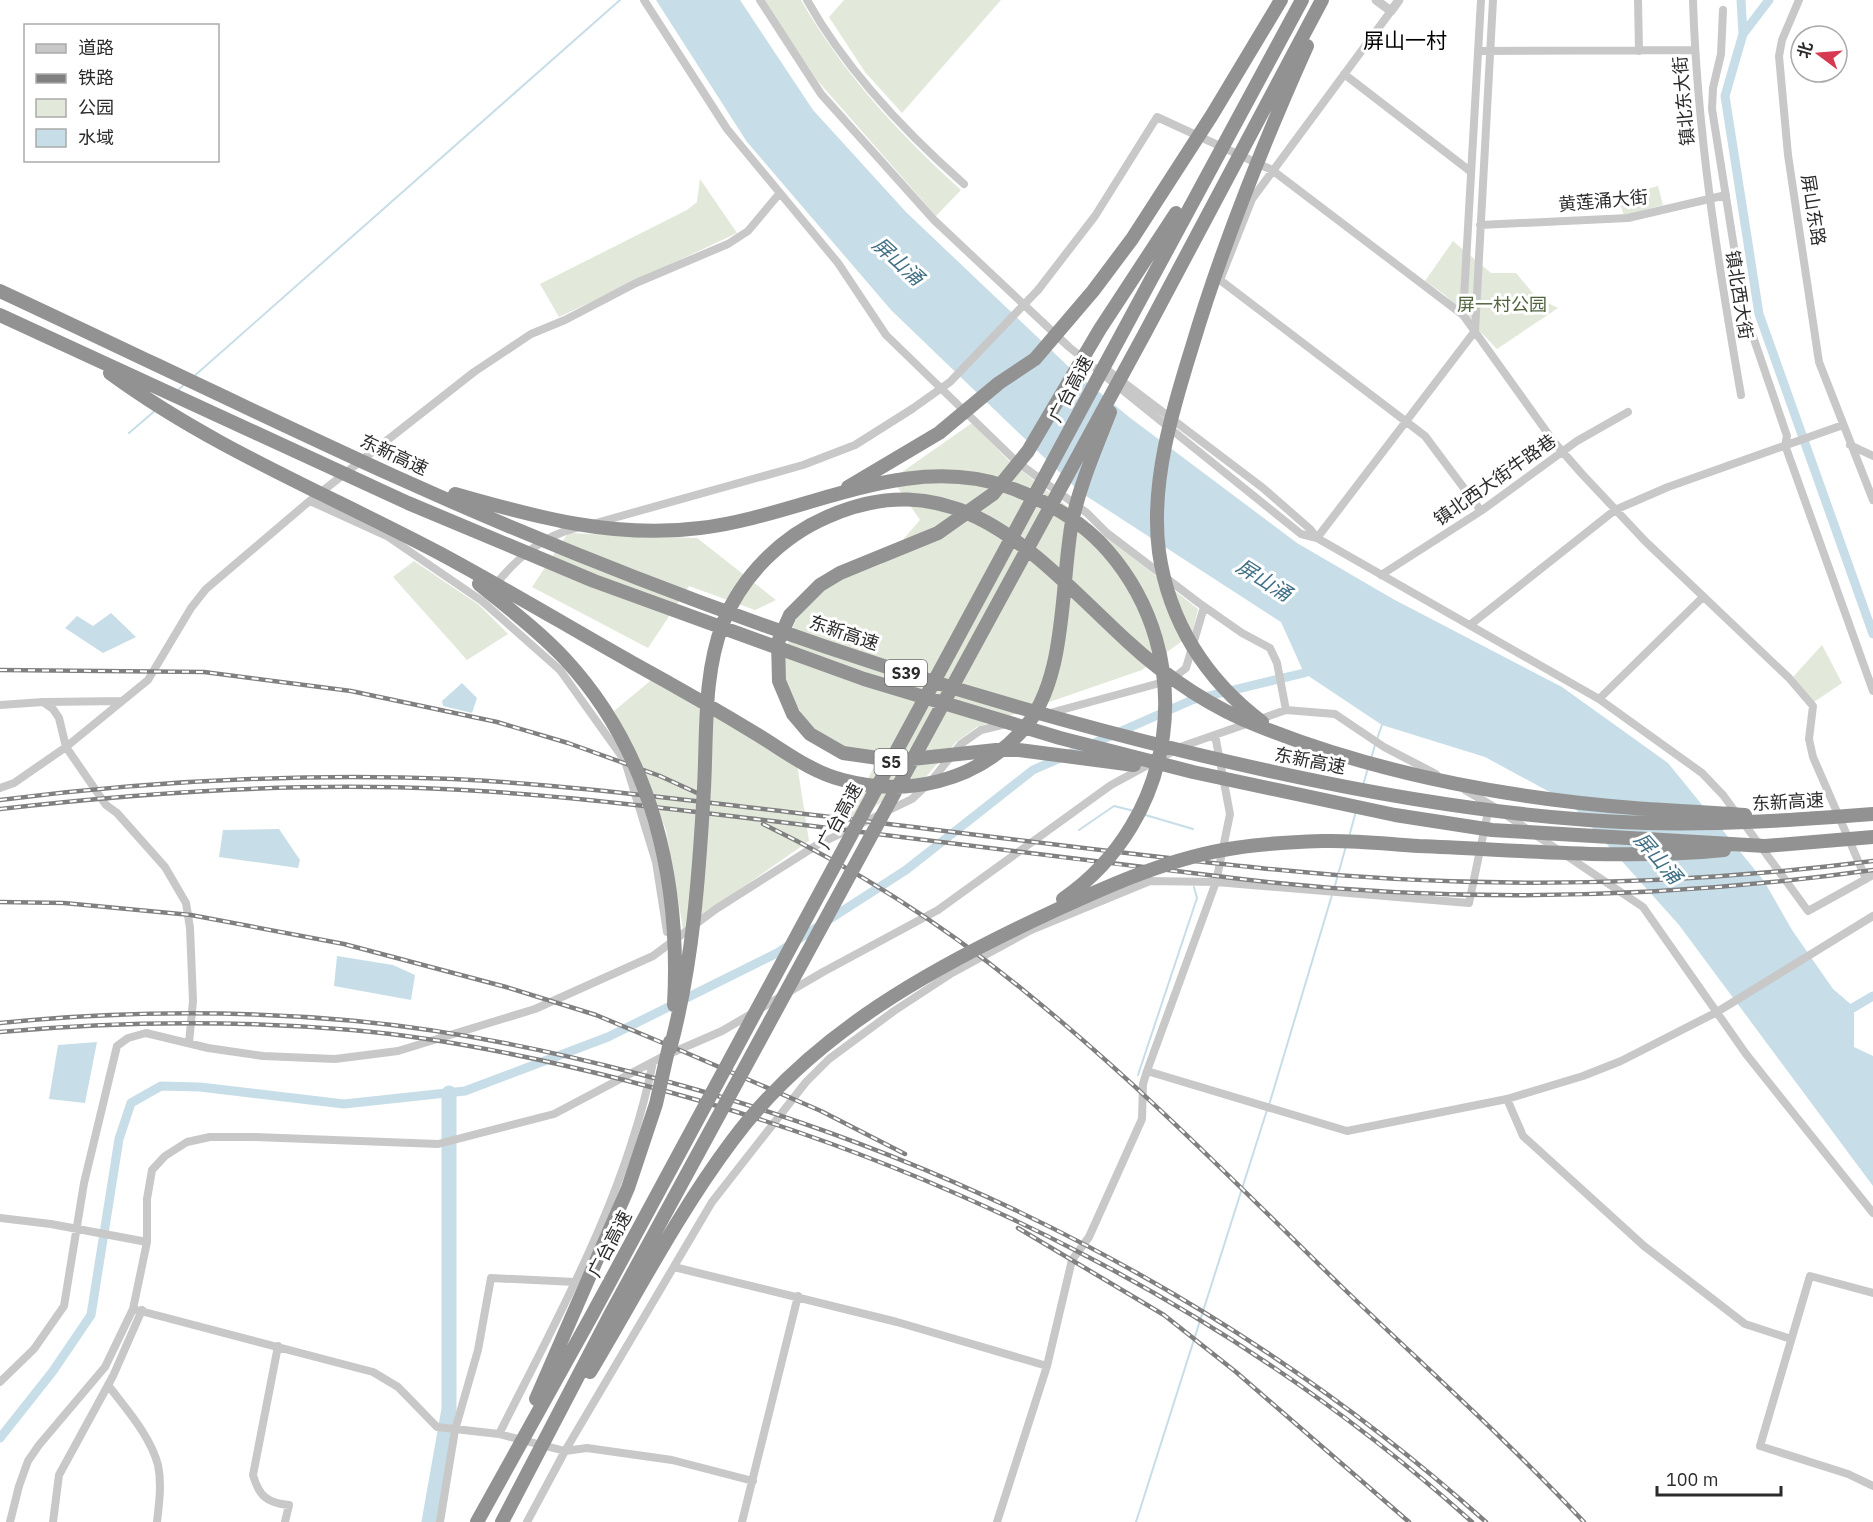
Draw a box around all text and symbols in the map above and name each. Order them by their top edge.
legend [24,24,219,162]
north arrow [1789,24,1849,84]
district label: 屏山一村 [1363,26,1447,54]
text: 道路 [78,36,114,59]
text: 北 [1793,39,1816,60]
street label: 镇北东大街 [1668,55,1699,147]
text: 铁路 [78,66,114,89]
text: 公园 [78,96,114,119]
text: 水域 [78,126,114,149]
street label: 屏山东路 [1797,173,1830,247]
street label: 黄莲涌大街 [1557,185,1649,216]
water label: 屏山涌 [867,231,931,292]
street label: 镇北西大街 [1721,249,1758,341]
park label: 屏一村公园 [1457,293,1547,316]
street label: 广台高速 [1044,352,1098,426]
street label: 东新高速 [357,429,432,480]
street label: 镇北西大街牛路巷 [1429,429,1560,530]
water label: 屏山涌 [1232,552,1299,608]
street label: 东新高速 [806,610,882,655]
road number: S39 [885,660,927,686]
street label: 东新高速 [1273,742,1348,779]
road number: S5 [874,749,908,775]
street label: 广台高速 [812,779,867,853]
street label: 东新高速 [1751,788,1825,815]
water label: 屏山涌 [1629,826,1690,891]
street label: 广台高速 [583,1207,637,1281]
scale bar [1657,1459,1782,1497]
text: 100 m [1666,1468,1718,1491]

